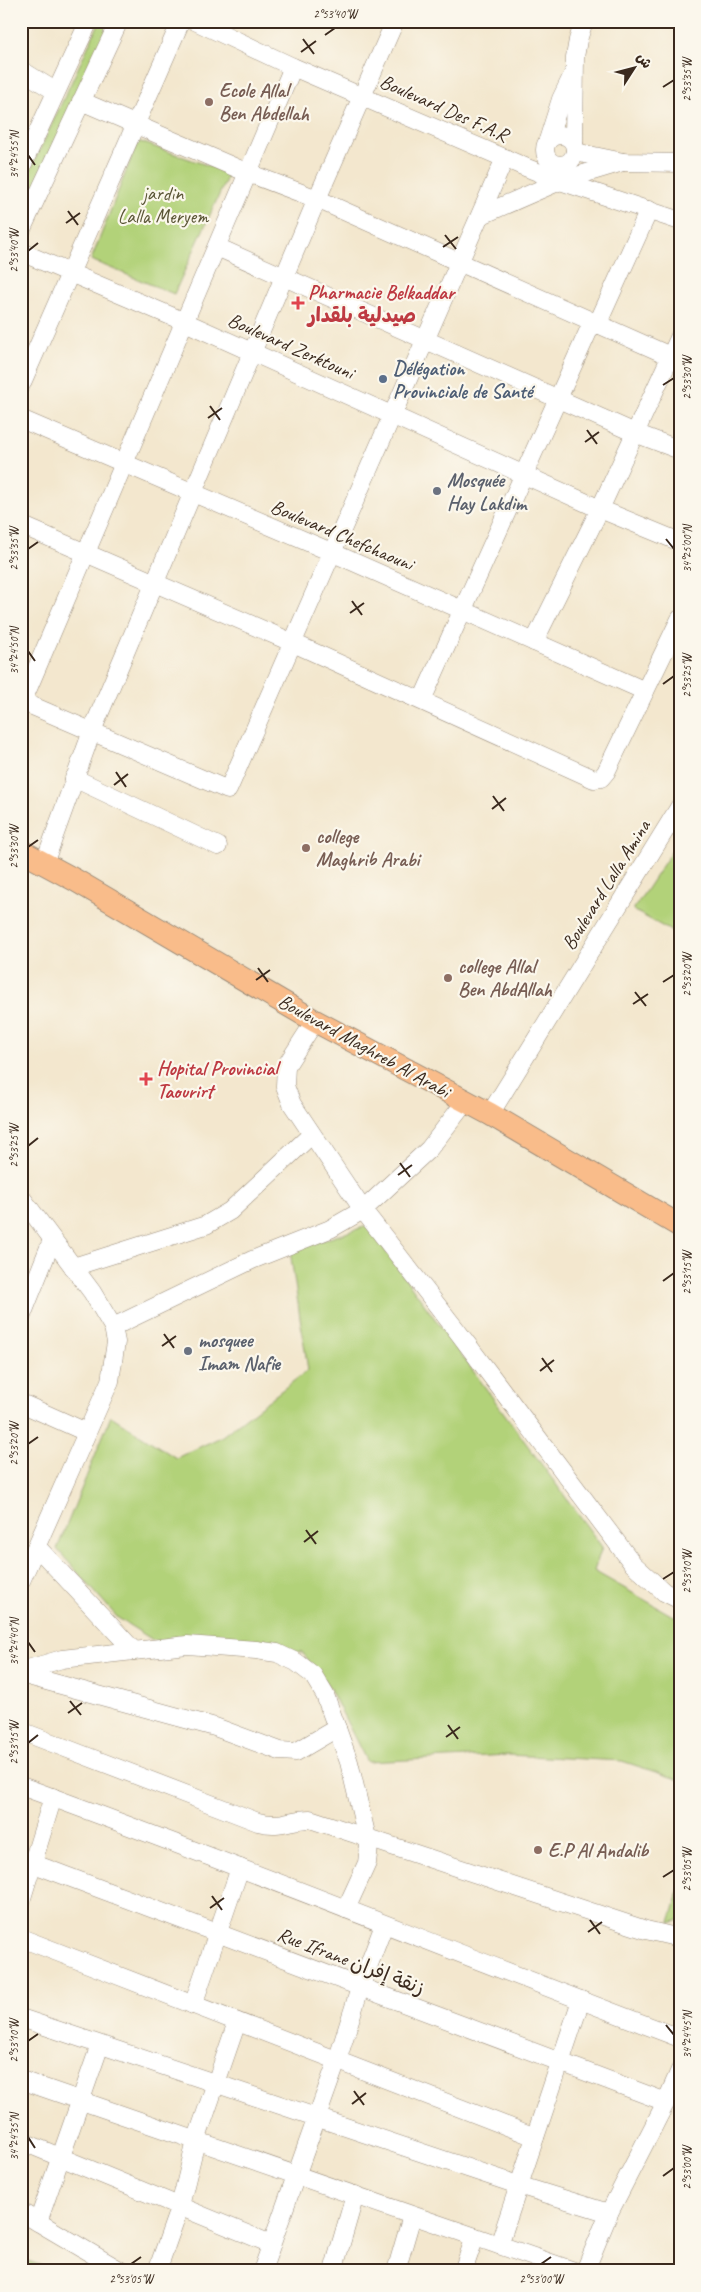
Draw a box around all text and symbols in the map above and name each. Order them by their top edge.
text: 2°53'40"W [313,6,359,22]
north arrow [608,42,658,92]
text: ش [633,49,656,72]
text: 2°53'35"W [679,56,695,102]
street label: Boulevard Des F.A.R [376,69,514,148]
place label: Ecole Allal Ben Abdellah [219,78,309,126]
marker: Ecole Allal Ben Abdellah [203,96,215,108]
text: 34°24'55"N [6,130,22,179]
park label: jardin Lalla Meryem [118,181,210,229]
text: 2°53'40"W [6,227,22,273]
place label: Pharmacie Belkaddar صيدلية بلقدار [306,280,457,328]
marker: Pharmacie Belkaddar صيدلية بلقدار [292,297,304,309]
street label: Boulevard Zerktouni [224,307,360,386]
text: 2°53'30"W [679,354,695,400]
place label: Délégation Provinciale de Santé [393,356,536,404]
marker: Délégation Provinciale de Santé [377,373,389,385]
place label: Mosquée Hay Lakdim [447,468,528,516]
marker: Mosquée Hay Lakdim [431,485,443,497]
street label: Boulevard Chefchaouni [267,494,419,577]
text: 34°25'00"N [679,524,695,573]
text: 2°53'35"W [6,525,22,571]
text: 34°24'50"N [6,626,22,675]
text: 2°53'25"W [679,652,695,698]
street label: Boulevard Lalla Amina [556,814,657,955]
text: 2°53'30"W [6,823,22,869]
place label: college Maghrib Arabi [316,824,423,872]
marker: college Maghrib Arabi [300,842,312,854]
text: 2°53'20"W [679,951,695,997]
place label: college Allal Ben AbdAllah [458,954,553,1002]
marker: college Allal Ben AbdAllah [442,972,454,984]
street label: Boulevard Maghreb Al Arabi [274,988,456,1105]
place label: Hopital Provincial Taourirt [157,1056,281,1104]
marker: Hopital Provincial Taourirt [139,1072,153,1086]
text: 2°53'25"W [6,1122,22,1168]
text: 2°53'15"W [679,1249,695,1295]
place label: mosquee Imam Nafie [198,1328,281,1376]
marker: mosquee Imam Nafie [182,1345,194,1357]
text: 2°53'20"W [6,1420,22,1466]
text: 2°53'10"W [679,1548,695,1594]
text: 34°24'40"N [6,1617,22,1666]
text: 2°53'15"W [6,1719,22,1765]
place label: E.P Al Andalib [548,1838,649,1863]
marker: E.P Al Andalib [532,1844,544,1856]
text: 2°53'05"W [679,1846,695,1892]
street label: Rue Ifrane زنقة إفران [274,1921,428,2001]
text: 34°24'45"N [679,2010,695,2059]
text: 2°53'10"W [6,2017,22,2063]
text: 34°24'35"N [6,2112,22,2161]
text: 2°53'00"W [679,2144,695,2190]
text: 2°53'05"W [109,2271,155,2287]
text: 2°53'00"W [519,2271,565,2287]

